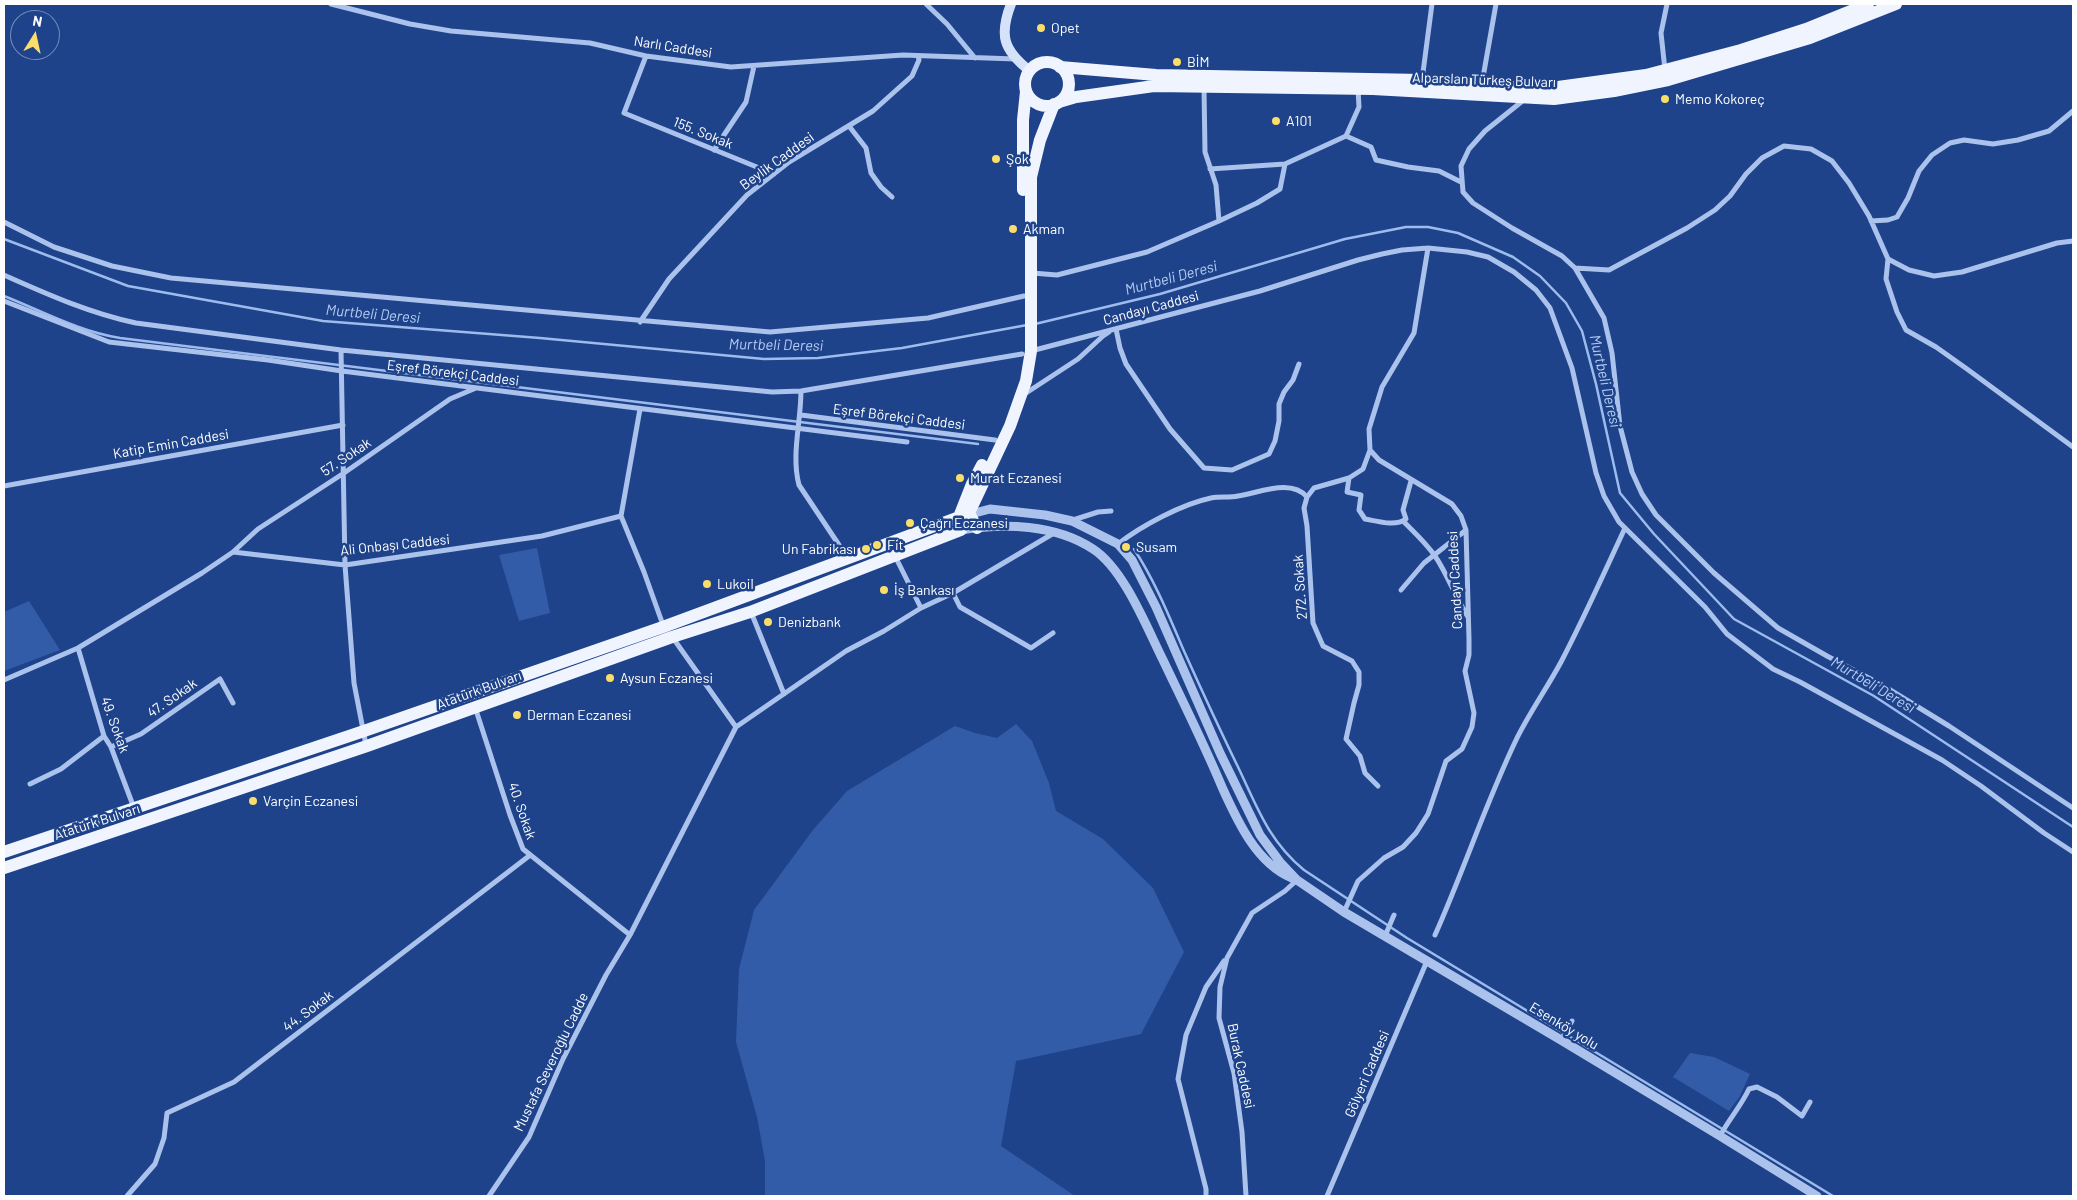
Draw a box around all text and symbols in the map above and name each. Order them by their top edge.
north arrow [10,10,60,60]
text: N [31,12,44,30]
place label: Opet [1051,20,1080,36]
marker: Opet [1035,22,1047,34]
street label: Narlı Caddesi [633,33,713,61]
place label: BİM [1187,54,1209,70]
marker: BİM [1171,56,1183,68]
street label: Alparslan Türkeş Bulvarı [1412,69,1556,91]
place label: Memo Kokoreç [1675,91,1765,107]
marker: Memo Kokoreç [1659,93,1671,105]
street label: 155. Sokak [671,113,735,153]
place label: A101 [1286,113,1312,129]
marker: A101 [1270,115,1282,127]
street label: Beylik Caddesi [737,128,817,194]
place label: Şok [1006,151,1029,167]
marker: Şok [990,153,1002,165]
place label: Akman [1023,221,1065,237]
marker: Akman [1007,223,1019,235]
water label: Murtbeli Deresi [1123,257,1219,299]
street label: Candayı Caddesi [1101,287,1201,329]
water label: Murtbeli Deresi [325,301,421,327]
water label: Murtbeli Deresi [1586,333,1624,429]
water label: Murtbeli Deresi [728,335,824,355]
street label: Eşref Börekçi Caddesi [386,357,520,389]
street label: Eşref Börekçi Caddesi [832,401,966,433]
street label: Katip Emin Caddesi [112,426,230,462]
street label: 57. Sokak [318,434,374,480]
place label: Murat Eczanesi [970,470,1062,486]
marker: Murat Eczanesi [954,472,966,484]
place label: Çağrı Eczanesi [920,515,1008,531]
marker: Çağrı Eczanesi [904,517,916,529]
street label: Candayı Caddesi [1444,530,1466,630]
street label: Ali Onbaşı Caddesi [339,531,451,559]
place label: Fit [887,537,904,553]
marker: Fit [871,539,883,551]
place label: Susam [1136,539,1177,555]
place label: Un Fabrikası [782,541,856,557]
marker: Susam [1120,541,1132,553]
marker: Un Fabrikası [860,543,872,555]
street label: 272. Sokak [1289,554,1311,620]
place label: Lukoil [717,576,754,592]
marker: Lukoil [701,578,713,590]
place label: İş Bankası [894,582,954,598]
marker: İş Bankası [878,584,890,596]
place label: Denizbank [778,614,841,630]
marker: Denizbank [762,616,774,628]
water label: Murtbeli Deresi [1828,653,1918,717]
street label: Atatürk Bulvarı [434,667,524,713]
place label: Aysun Eczanesi [620,670,713,686]
marker: Aysun Eczanesi [604,672,616,684]
street label: 47. Sokak [144,675,200,721]
street label: 49. Sokak [97,695,133,755]
place label: Derman Eczanesi [527,707,632,723]
marker: Derman Eczanesi [511,709,523,721]
street label: 40. Sokak [504,780,540,842]
place label: Varçin Eczanesi [263,793,358,809]
marker: Varçin Eczanesi [247,795,259,807]
street label: Atatürk Bulvarı [52,800,142,844]
street label: 44. Sokak [279,987,337,1035]
street label: Mustafa Severoğlu Cadde [510,990,592,1134]
street label: Esenköy yolu [1526,999,1602,1053]
street label: Burak Caddesi [1224,1022,1258,1110]
street label: Gölyeri Caddesi [1341,1028,1393,1120]

